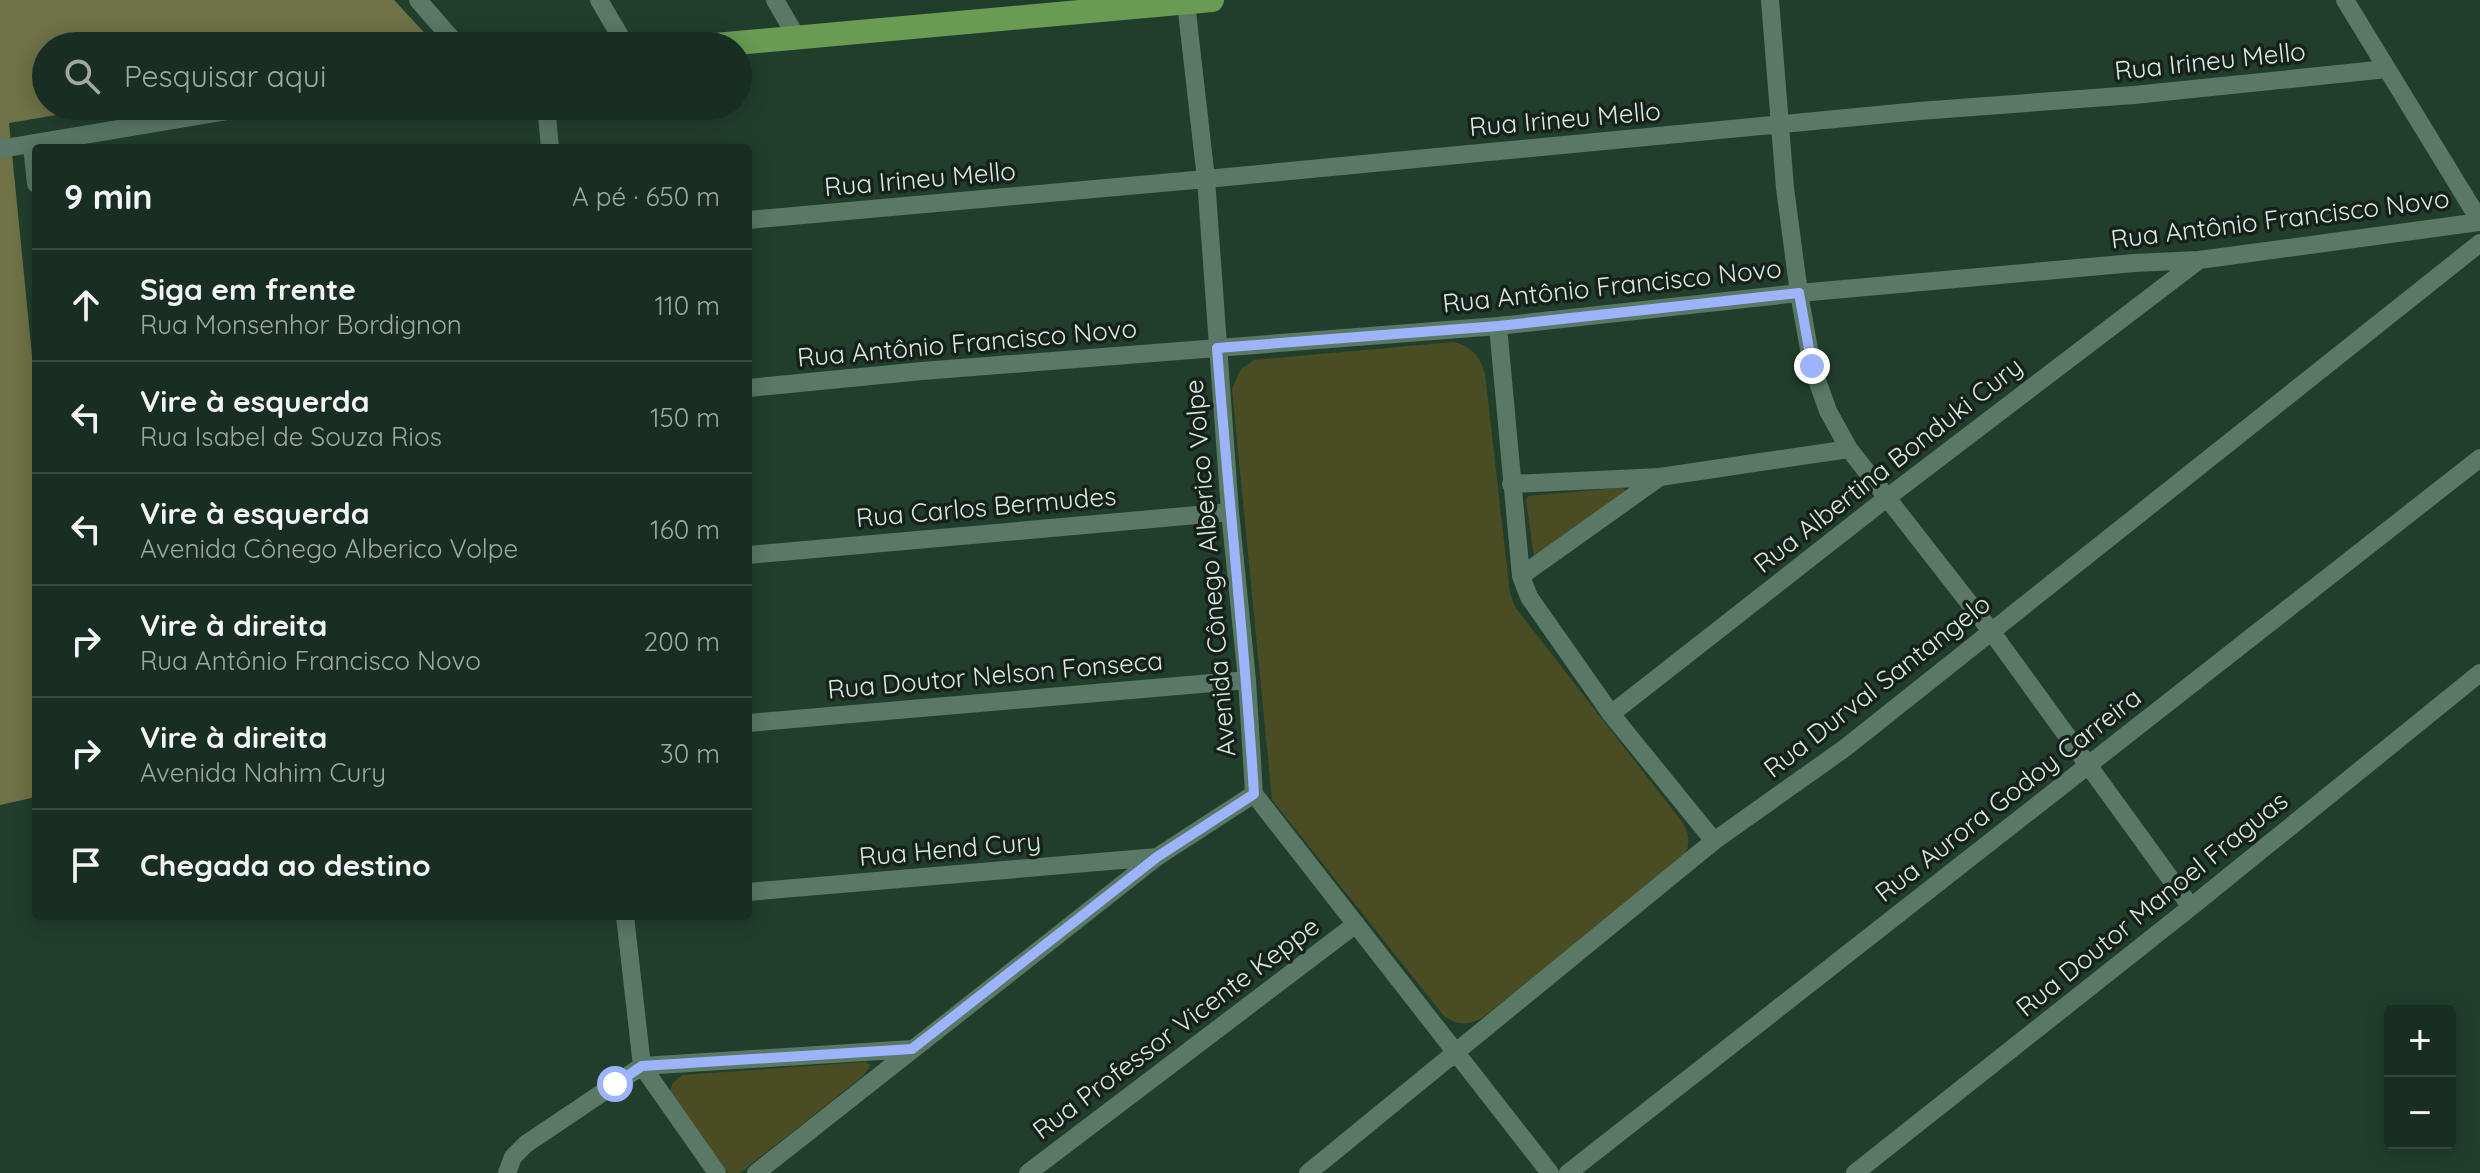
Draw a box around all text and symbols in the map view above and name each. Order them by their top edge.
search box [32,32,752,120]
street label: Rua Irineu Mello [2113,34,2307,87]
icon: search [60,54,104,98]
text: Pesquisar aqui [124,57,326,95]
street label: Rua Irineu Mello [1468,94,1662,143]
street label: Rua Irineu Mello [823,154,1017,203]
text: 9 min [64,175,152,218]
text: A pé · 650 m [572,180,720,213]
street label: Rua Antônio Francisco Novo [2109,181,2451,256]
street label: Rua Antônio Francisco Novo [1441,251,1783,320]
text: Siga em frente [140,270,356,308]
icon: ahead [64,283,108,327]
text: 110 m [654,289,720,322]
text: Rua Monsenhor Bordignon [140,308,462,341]
street label: Rua Antônio Francisco Novo [796,311,1138,374]
route end [1794,348,1830,384]
street label: Rua Albertina Bonduki Cury [1747,349,2029,580]
street label: Avenida Cônego Alberico Volpe [1177,378,1242,758]
text: Vire à esquerda [140,382,369,420]
icon: left [64,395,108,439]
text: 150 m [650,401,720,434]
text: Rua Isabel de Souza Rios [140,420,442,453]
street label: Rua Carlos Bermudes [855,479,1117,534]
text: Vire à esquerda [140,494,369,532]
icon: left [64,507,108,551]
text: 160 m [650,513,720,546]
text: Avenida Cônego Alberico Volpe [140,532,518,565]
street label: Rua Durval Santangelo [1757,587,1997,784]
text: Vire à direita [140,606,327,644]
icon: right [64,619,108,663]
text: 200 m [644,625,720,658]
street label: Rua Doutor Nelson Fonseca [826,643,1164,706]
text: Rua Antônio Francisco Novo [140,644,481,677]
street label: Rua Aurora Godoy Carreira [1868,680,2147,909]
text: Vire à direita [140,718,327,756]
icon: right [64,731,108,775]
text: 30 m [660,737,720,770]
text: Avenida Nahim Cury [140,756,386,789]
street label: Rua Doutor Manoel Fraguas [2009,784,2294,1023]
street label: Rua Hend Cury [858,824,1042,873]
icon: arrive [64,843,108,887]
text: Chegada ao destino [140,846,431,884]
street label: Rua Professor Vicente Keppe [1026,909,1325,1146]
map controls [2384,1005,2456,1149]
button: + [2384,1005,2456,1077]
route start [597,1066,633,1102]
button: − [2384,1077,2456,1149]

